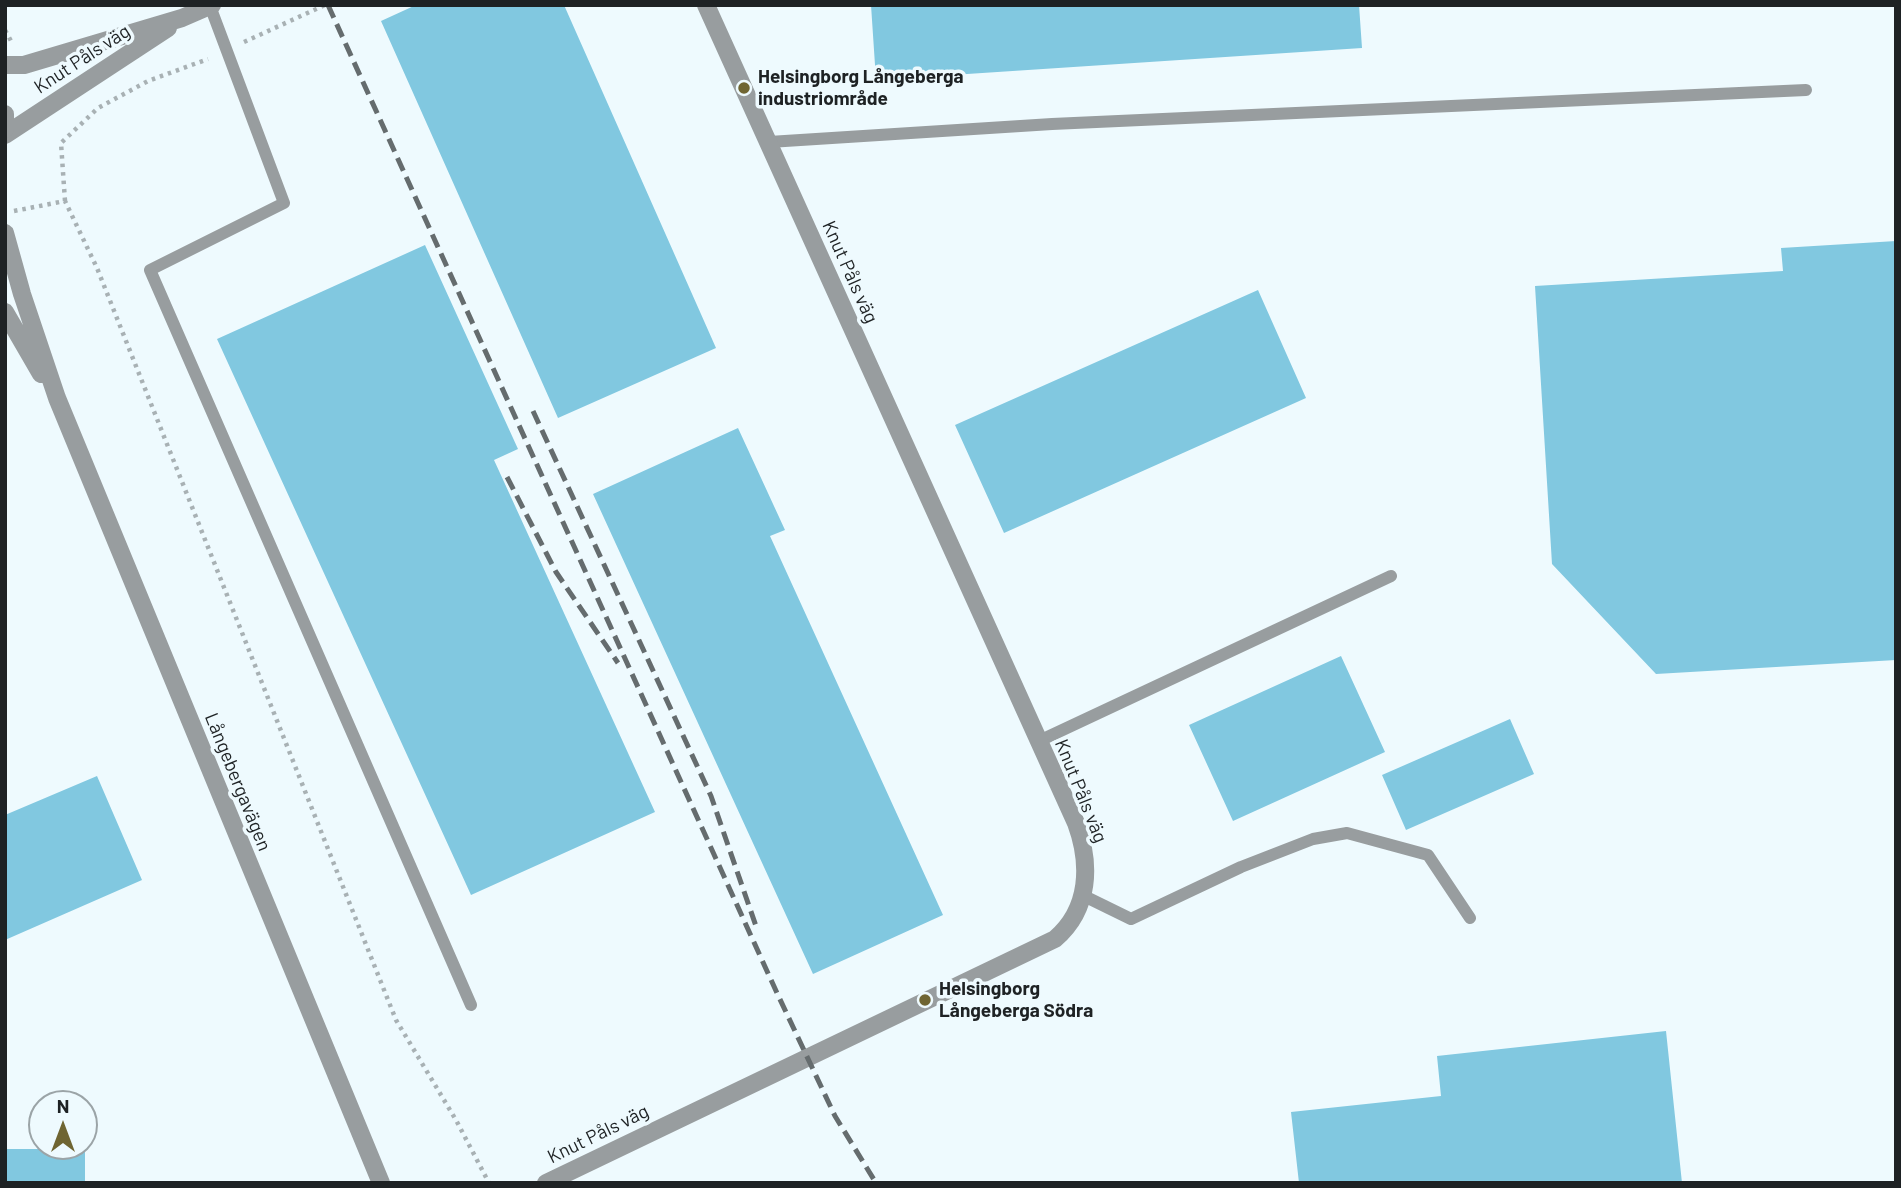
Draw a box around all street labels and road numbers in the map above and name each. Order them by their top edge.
street label: Knut Påls väg [30,20,134,98]
street label: Knut Påls väg [817,217,883,327]
street label: Långebergavägen [200,710,276,854]
street label: Knut Påls väg [1050,736,1112,846]
street label: Knut Påls väg [544,1100,652,1168]

